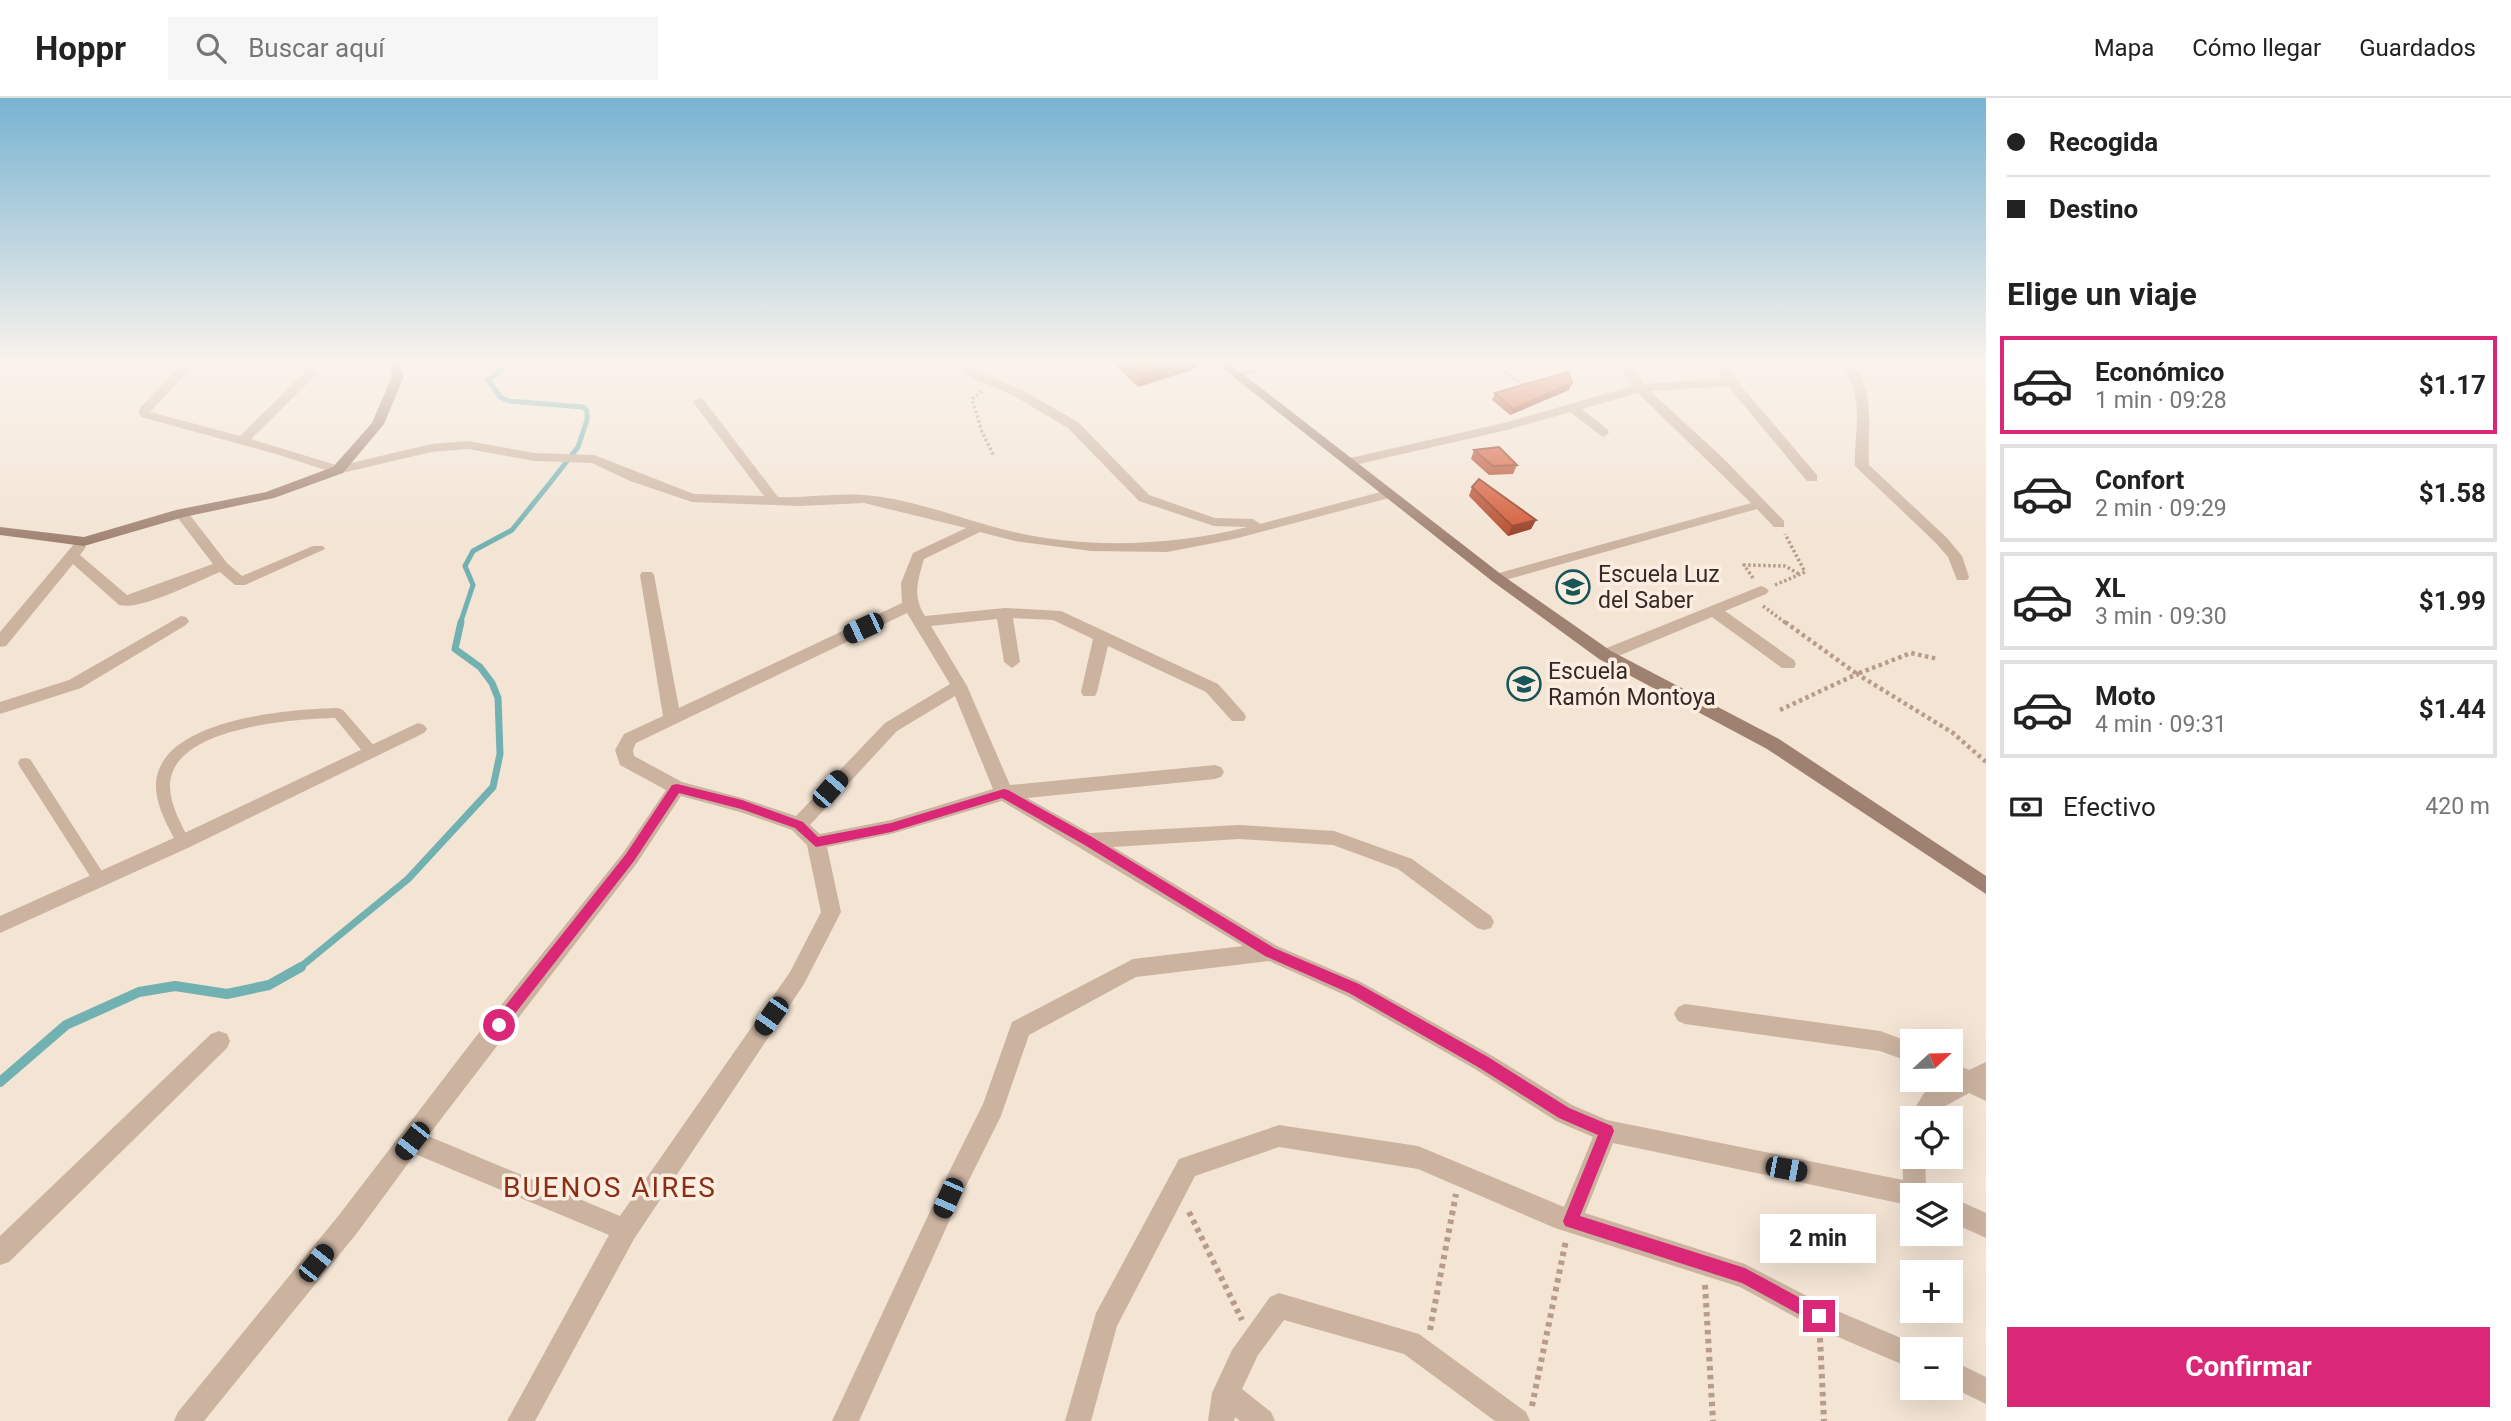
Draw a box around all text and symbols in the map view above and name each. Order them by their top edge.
search box [168,17,658,80]
text: Hoppr [35,29,126,68]
icon: search [192,29,230,67]
text: Buscar aquí [248,33,385,63]
text: Mapa [2094,34,2154,62]
text: Cómo llegar [2192,34,2321,62]
text: Guardados [2359,34,2476,62]
text: Recogida [2049,127,2158,157]
text: Destino [2049,194,2138,224]
text: Elige un viaje [2007,275,2197,313]
icon: car [2011,354,2074,417]
text: Económico [2095,357,2224,387]
text: $1.17 [2419,370,2486,400]
text: 1 min · 09:28 [2095,387,2227,414]
icon: car [2011,462,2074,525]
text: Confort [2095,465,2184,495]
text: $1.58 [2419,478,2486,508]
text: 2 min · 09:29 [2095,495,2227,522]
place label: Escuela Luz del Saber [1598,561,1720,614]
school or university icon: Escuela Luz del Saber [1554,568,1592,606]
icon: car [2011,570,2074,633]
text: XL [2095,573,2126,603]
text: $1.99 [2419,586,2486,616]
text: 3 min · 09:30 [2095,603,2227,630]
car [840,610,887,646]
place label: Escuela Ramón Montoya [1548,658,1716,711]
school or university icon: Escuela Ramón Montoya [1505,665,1543,703]
icon: car [2011,678,2074,741]
text: Moto [2095,681,2156,711]
text: $1.44 [2419,694,2486,724]
text: 4 min · 09:31 [2095,711,2227,738]
car [809,766,852,812]
icon: cash [2007,788,2045,826]
text: Efectivo [2063,792,2156,822]
text: 420 m [2425,793,2490,820]
car [751,993,792,1039]
route start [483,1009,515,1041]
north arrow [1900,1029,1964,1092]
map controls [1900,1029,1963,1400]
button: locate [1900,1106,1963,1169]
car [391,1118,434,1164]
car [1764,1155,1809,1183]
district label: BUENOS AIRES [503,1171,717,1204]
car [930,1175,967,1221]
button: layers [1900,1183,1963,1246]
callout: 2 min [1761,1214,1877,1264]
text: 2 min [1789,1225,1847,1252]
car [295,1240,338,1286]
button: + [1900,1260,1963,1323]
route end [1803,1300,1835,1332]
button: Confirmar [2007,1327,2490,1407]
button: − [1900,1337,1963,1400]

